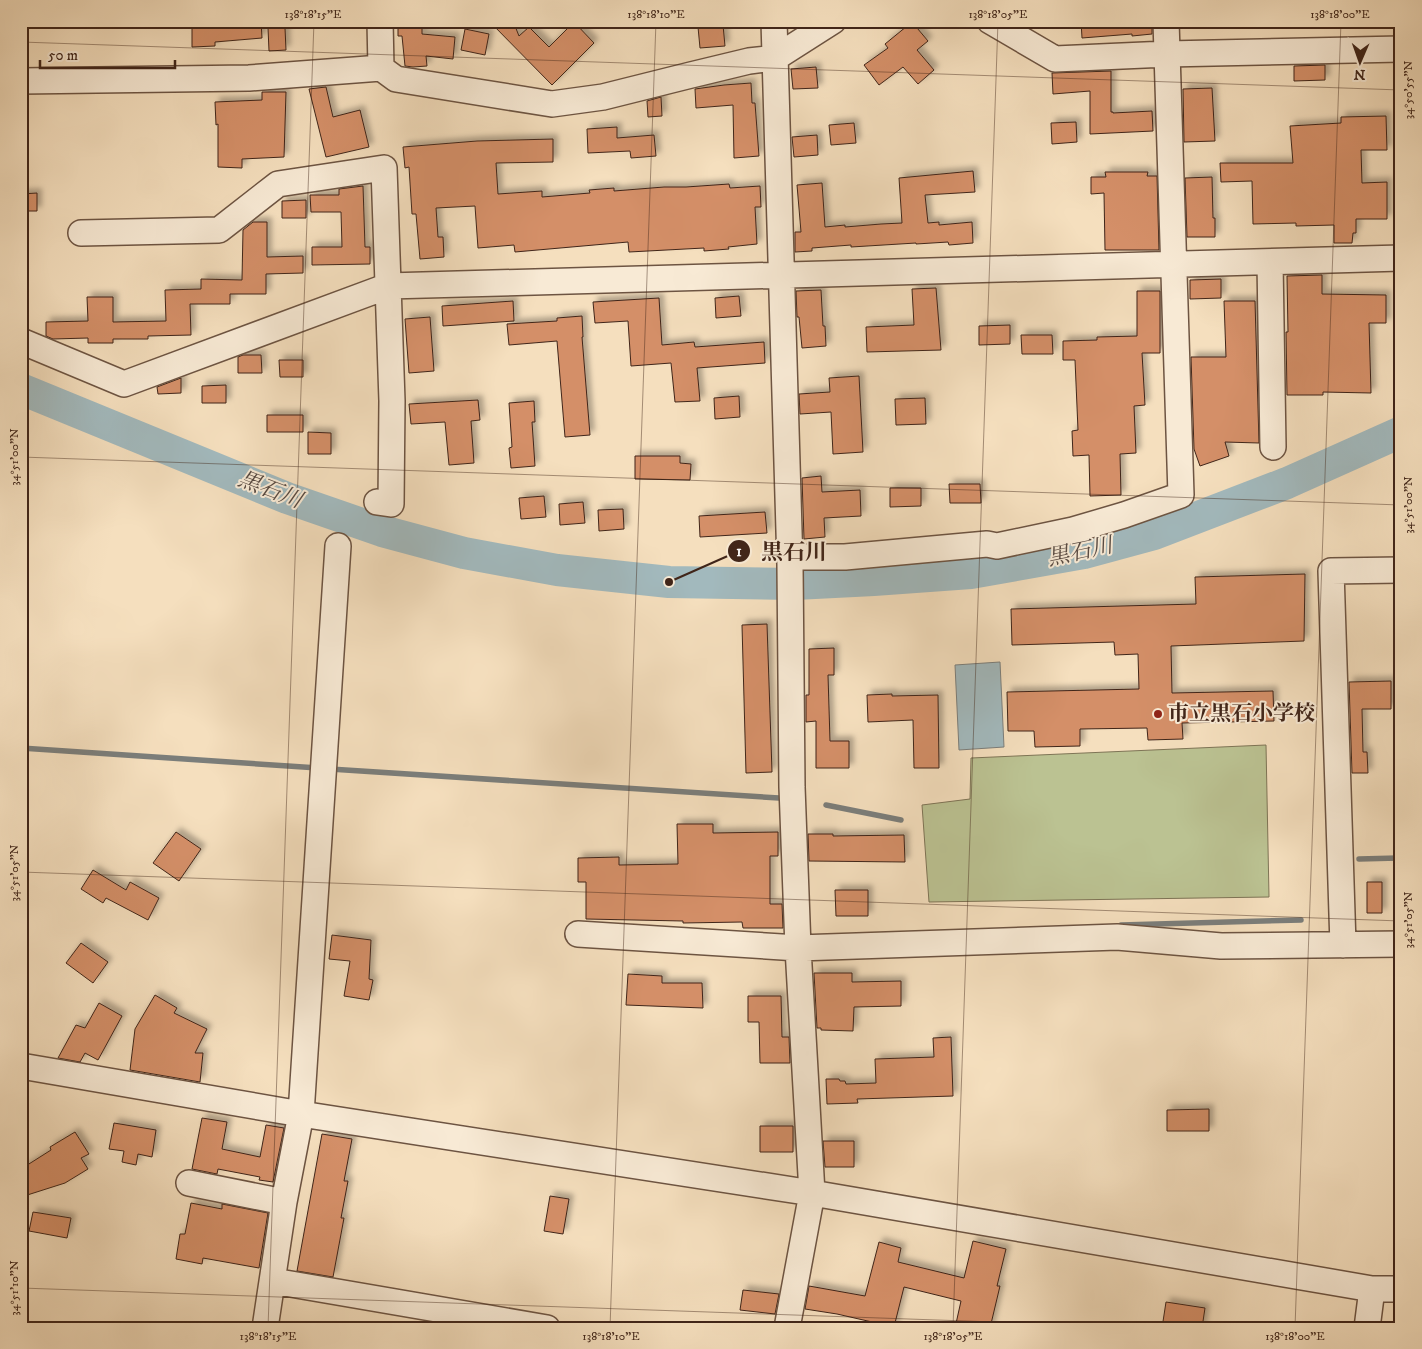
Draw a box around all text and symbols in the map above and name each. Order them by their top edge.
text: 138°18'15"E [285,7,342,22]
text: 138°18'10"E [627,7,685,22]
text: 138°18'05"E [968,7,1028,22]
text: 138°18'00"E [1310,7,1370,22]
scale bar [40,38,175,70]
north arrow [1334,38,1384,88]
text: 50 m [48,46,78,65]
text: 34°50'55"N [1401,61,1416,119]
text: N [1353,65,1366,83]
text: 34°51'00"N [7,428,22,486]
water label: 黒石川 [234,466,308,515]
text: 34°51'00"N [1401,476,1416,534]
callout: 黒石川 [726,532,837,569]
water label: 黒石川 [1045,532,1117,572]
text: 黒石川 [761,539,827,566]
text: 1 [736,542,742,561]
place label: 市立黒石小学校 [1168,701,1315,727]
marker: 市立黒石小学校 [1152,708,1164,720]
text: 34°51'05"N [7,844,22,901]
text: 34°51'05"N [1401,891,1416,948]
text: 34°51'10"N [7,1260,22,1316]
text: 138°18'15"E [240,1329,297,1344]
text: 138°18'10"E [582,1329,640,1344]
text: 138°18'05"E [923,1329,983,1344]
text: 138°18'00"E [1265,1329,1325,1344]

